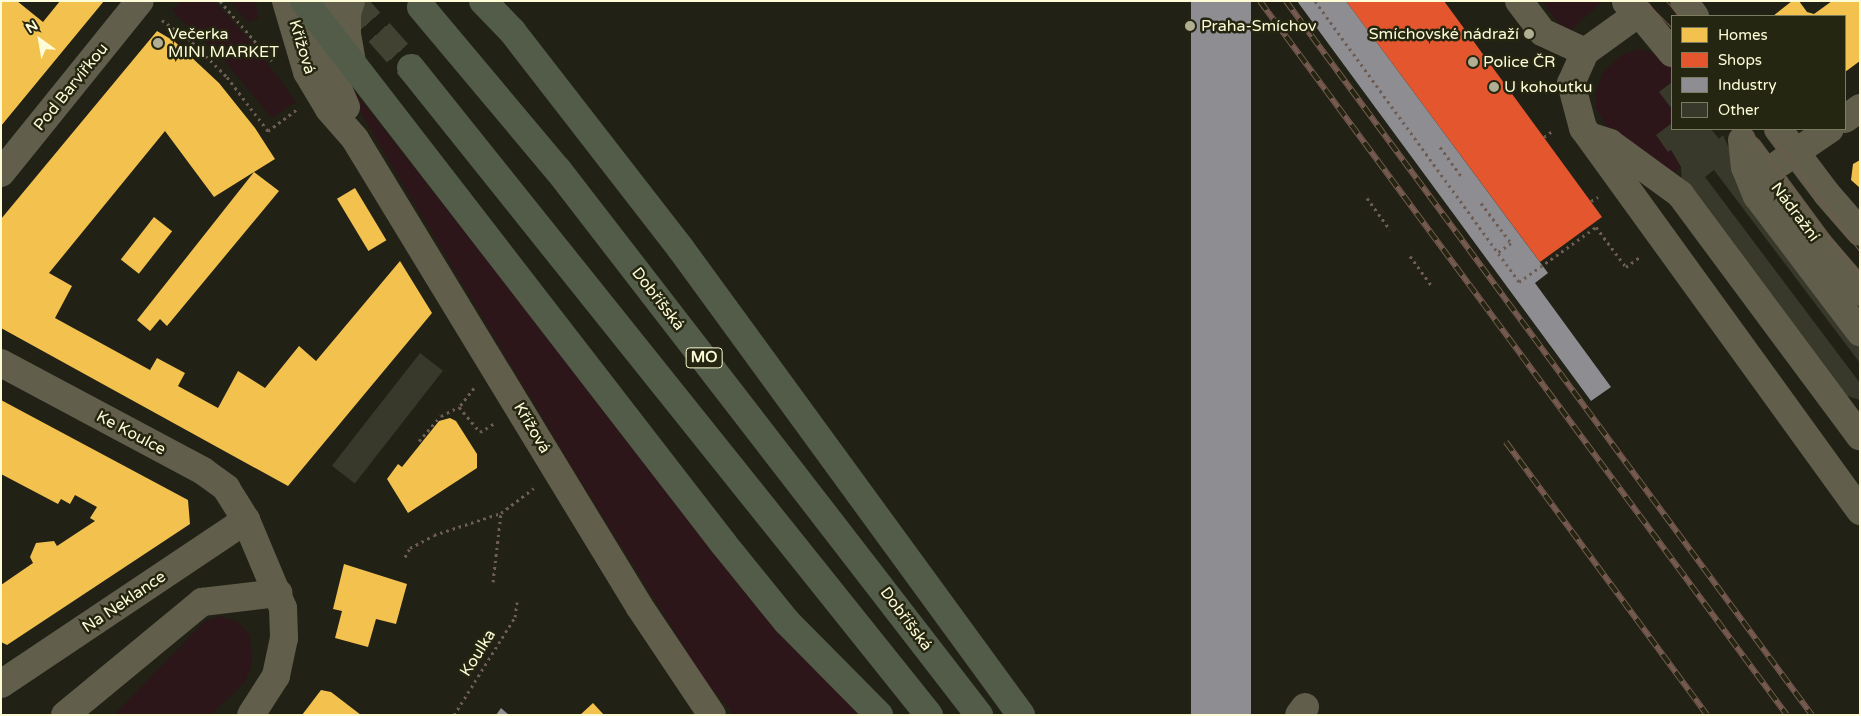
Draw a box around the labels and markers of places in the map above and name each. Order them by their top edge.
place label: Praha-Smíchov [1201,16,1316,36]
marker: Praha-Smíchov [1183,19,1197,33]
place label: Večerka MINI MARKET [168,24,279,62]
place label: Smíchovské nádraží [1369,24,1519,44]
marker: Smíchovské nádraží [1523,28,1535,40]
marker: Večerka MINI MARKET [152,37,164,49]
place label: Police ČR [1483,52,1555,72]
marker: Police ČR [1467,56,1479,68]
place label: U kohoutku [1504,77,1592,97]
marker: U kohoutku [1488,81,1500,93]

